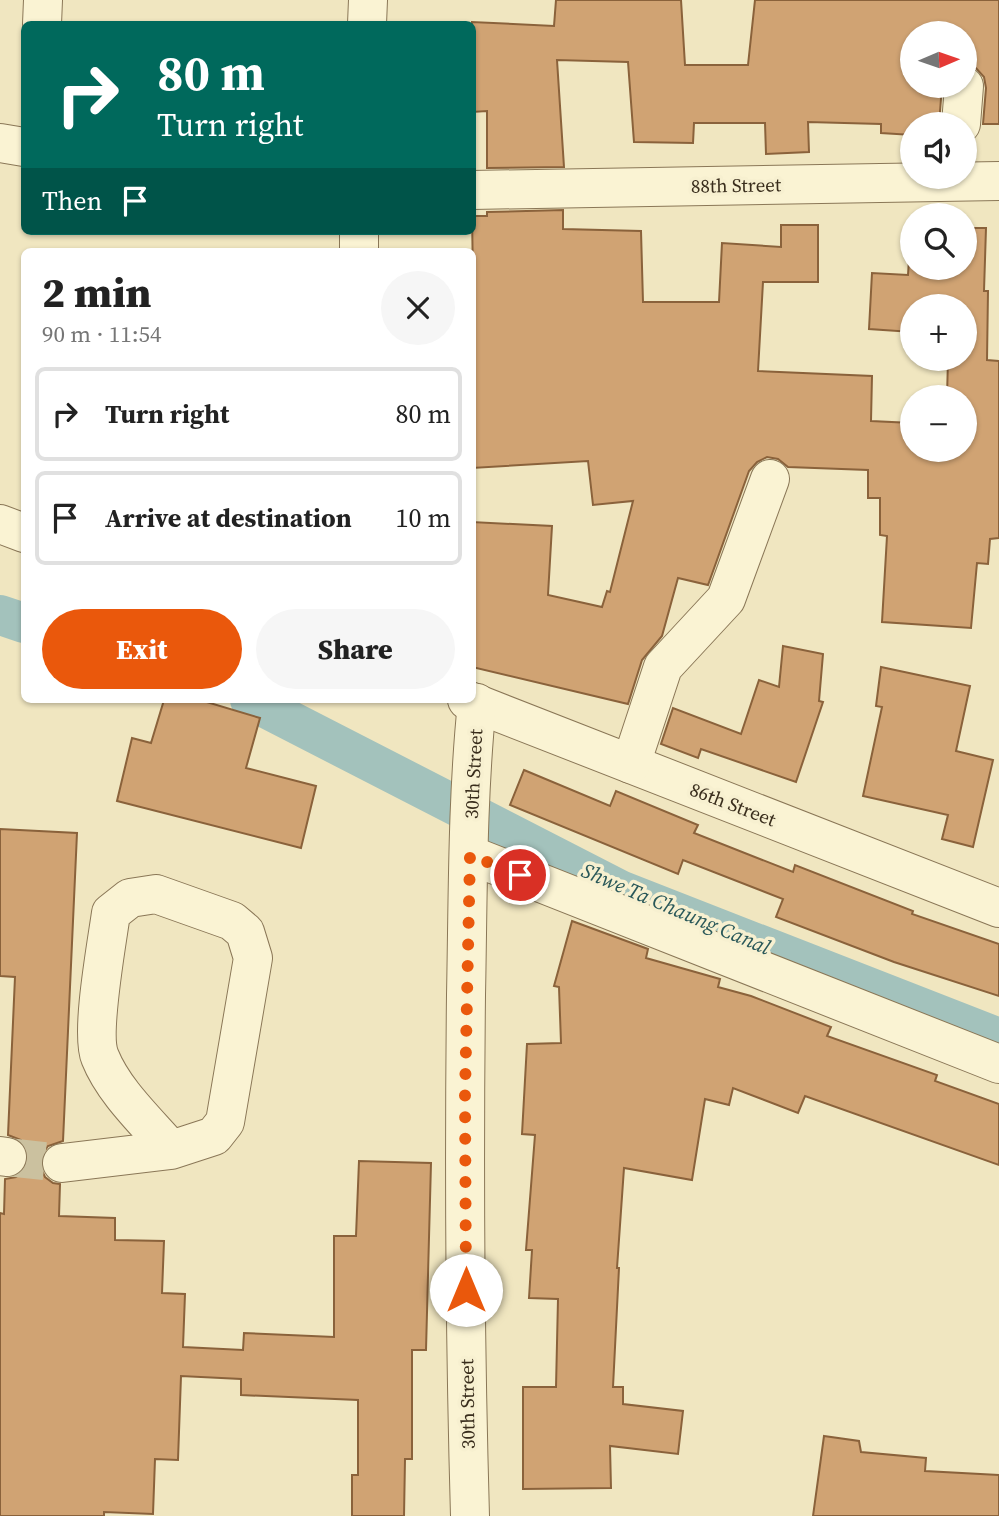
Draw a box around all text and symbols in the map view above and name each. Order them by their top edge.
north arrow [900,21,976,98]
map controls [900,21,977,462]
text: 80 m [157,39,265,106]
icon: right [42,49,133,140]
text: Turn right [157,103,303,147]
button: sound [900,112,977,189]
street label: 88th Street [691,171,782,199]
icon: arrive [116,182,154,220]
text: Then [42,183,102,219]
button: search [900,203,977,280]
text: 2 min [42,263,152,321]
button: close [381,271,455,345]
button: + [900,294,977,371]
text: 90 m · 11:54 [42,318,162,350]
button: − [900,385,977,462]
icon: right [46,395,84,433]
text: Turn right [105,396,229,432]
text: 80 m [396,396,451,432]
icon: arrive [46,499,84,537]
text: Arrive at destination [105,500,352,536]
text: 10 m [396,500,451,536]
button: Exit [42,609,242,689]
button: Share [256,609,455,689]
street label: 30th Street [458,727,488,820]
street label: 86th Street [686,776,781,833]
pin [490,845,550,905]
icon: arrive [501,856,539,894]
water label: Shwe Ta Chaung Canal [577,856,775,962]
position arrow [429,1253,503,1327]
street label: 30th Street [453,1358,481,1449]

